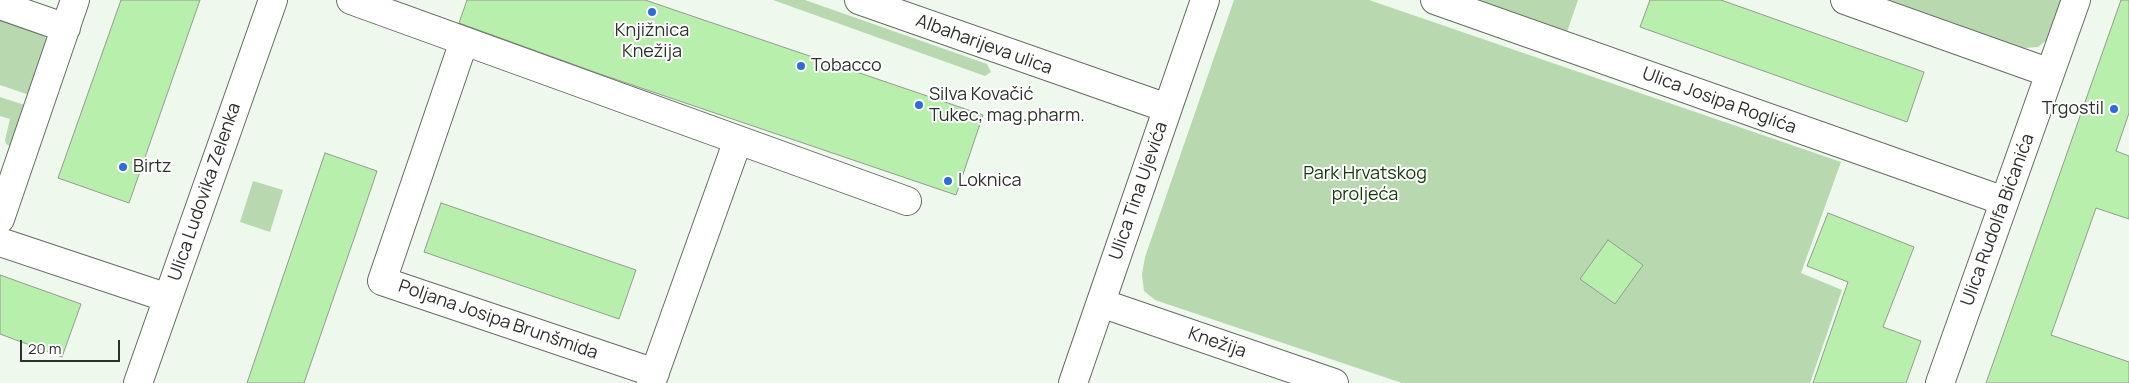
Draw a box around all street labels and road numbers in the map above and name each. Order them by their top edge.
street label: Albaharijeva ulica [913,10,1055,80]
street label: Ulica Josipa Roglića [1639,63,1799,139]
street label: Ulica Ludovika Zelenka [164,100,246,284]
street label: Ulica Tina Ujevića [1105,119,1173,263]
street label: Ulica Rudolfa Bićanića [1957,131,2039,309]
street label: Poljana Josipa Brunšmida [395,276,601,364]
street label: Knežija [1185,323,1249,363]

